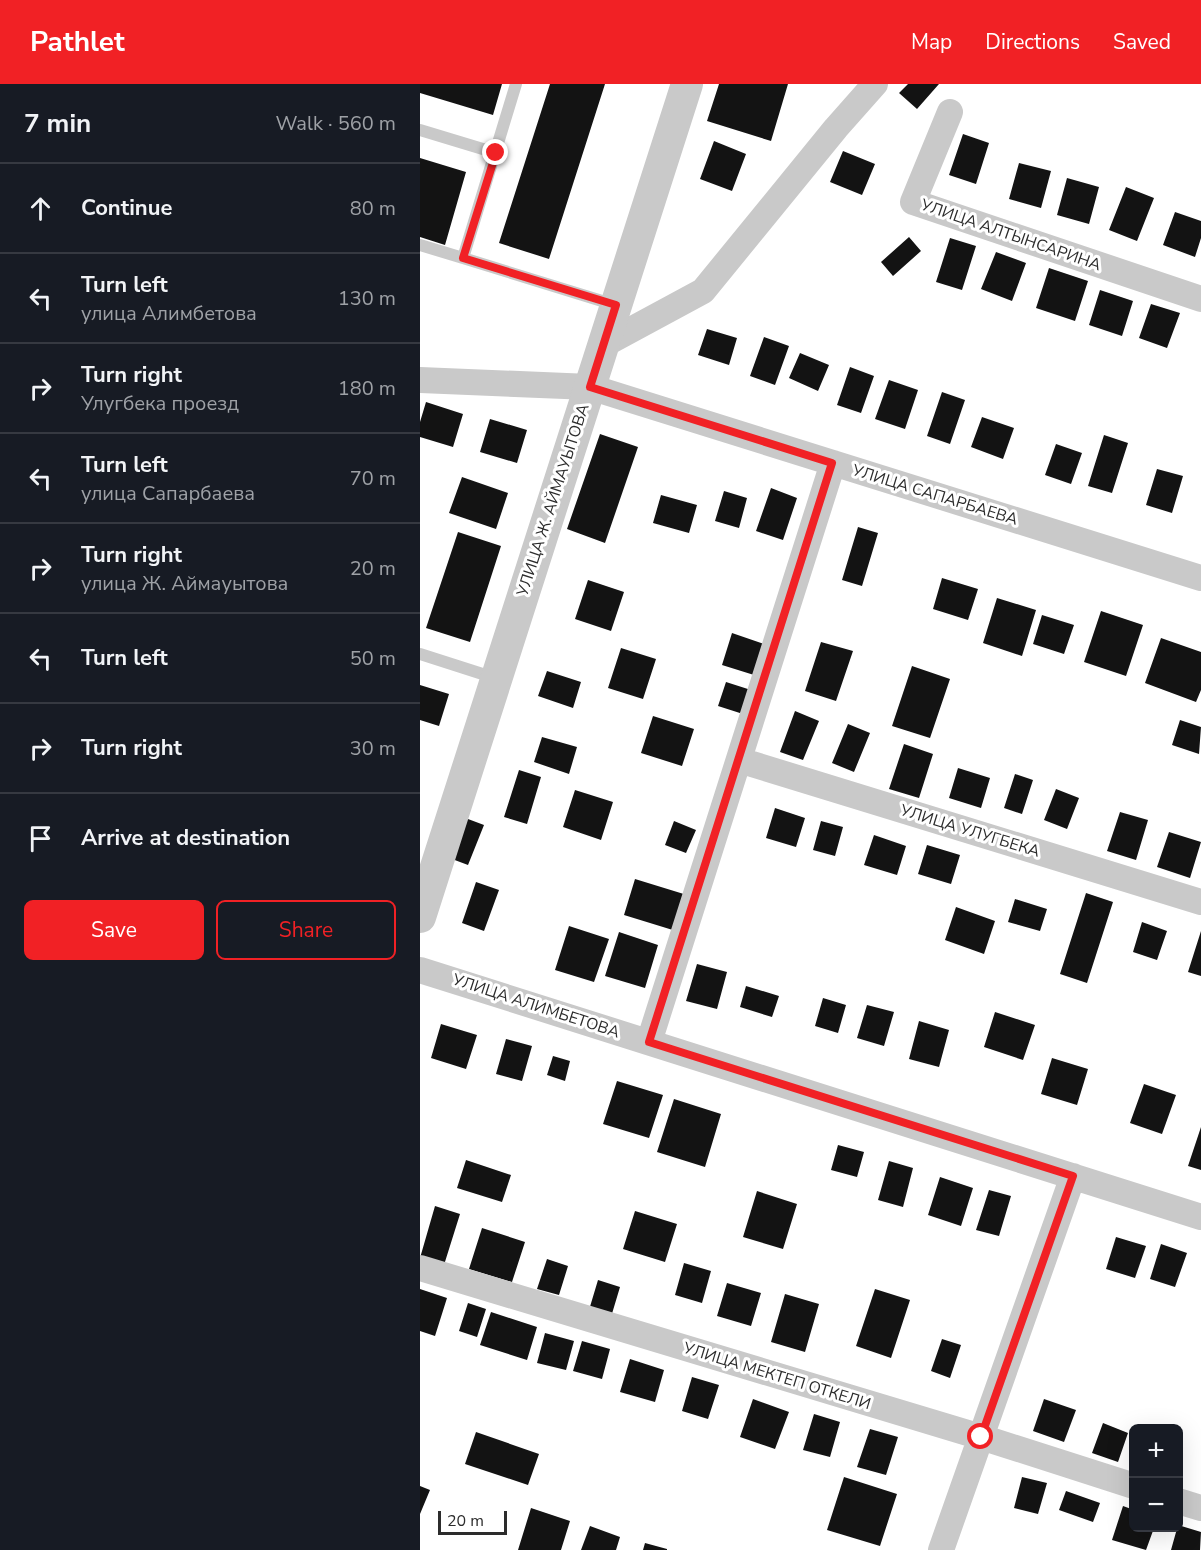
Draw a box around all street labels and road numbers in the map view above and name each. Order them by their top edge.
street label: УЛИЦА АЛТЫНСАРИНА [917,193,1104,276]
street label: УЛИЦА Ж. АЙМАУЫТОВА [511,401,595,600]
street label: УЛИЦА САПАРБАЕВА [848,459,1021,531]
street label: УЛИЦА УЛУГБЕКА [896,799,1043,863]
street label: УЛИЦА АЛИМБЕТОВА [449,968,623,1044]
street label: УЛИЦА МЕКТЕП ОТКЕЛИ [679,1337,874,1415]

